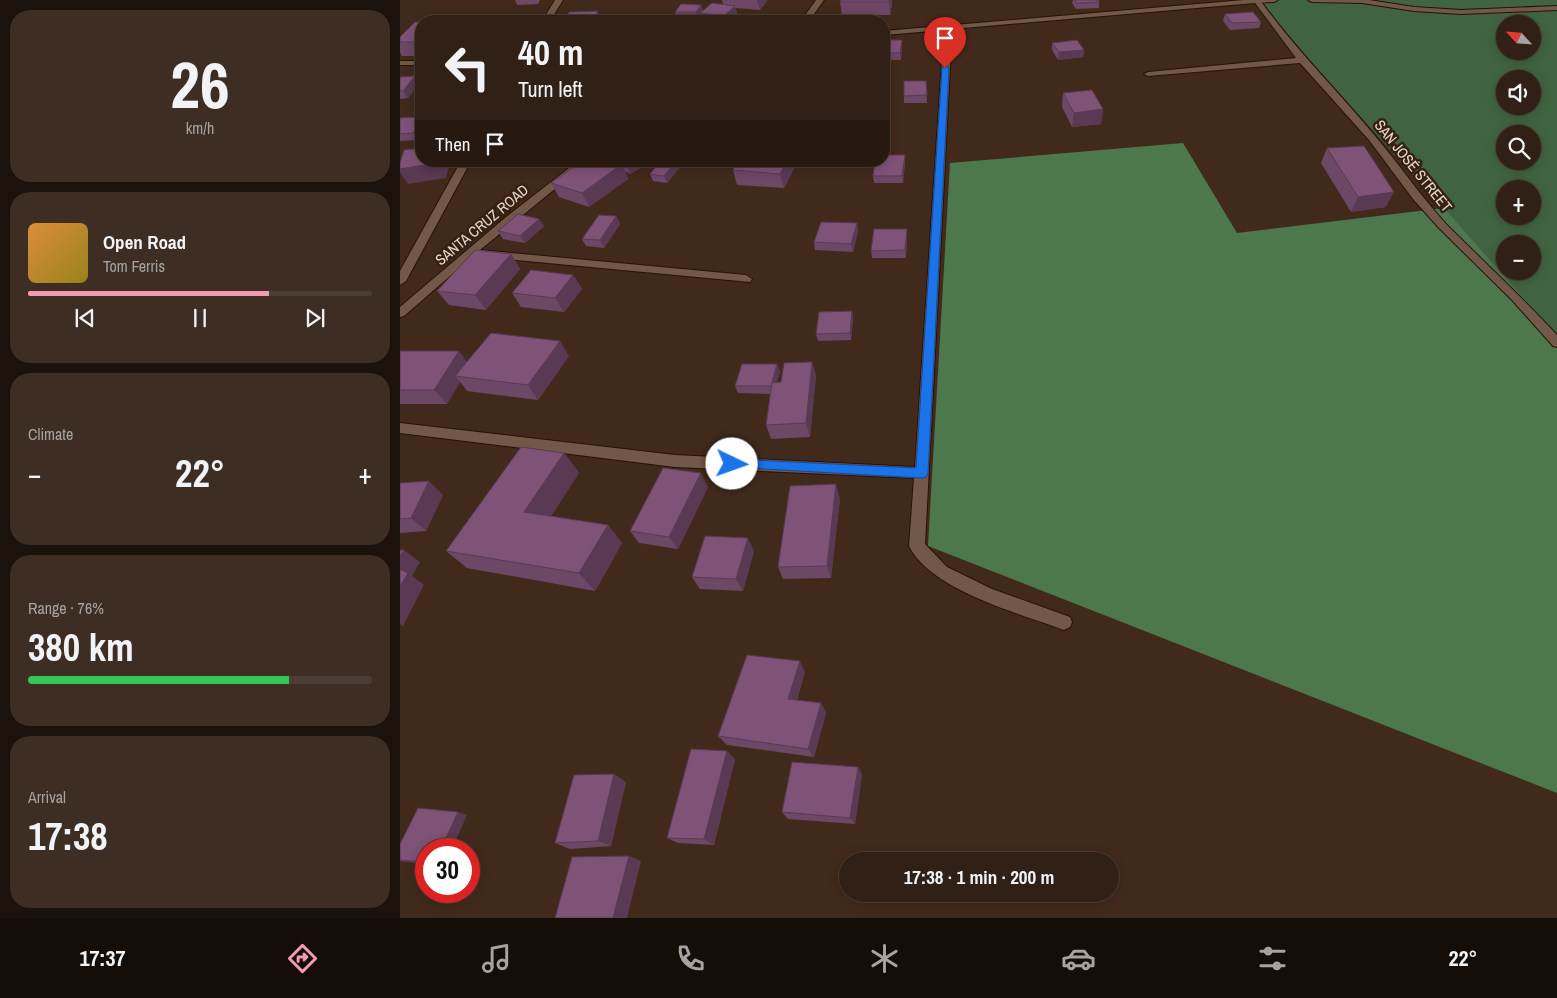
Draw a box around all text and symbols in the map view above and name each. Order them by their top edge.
north arrow [1496,15,1541,60]
map controls [1496,15,1541,280]
pin [924,17,966,68]
icon: arrive [931,24,959,52]
text: 40 m [518,29,583,76]
icon: left [435,35,500,100]
text: 26 [170,41,230,128]
button: sound [1496,70,1541,115]
text: Turn left [518,74,583,104]
street label: SAN JOSÉ STREET [1370,115,1457,216]
text: km/h [186,117,214,139]
button: search [1496,125,1541,170]
icon: arrive [481,130,509,158]
text: Then [435,131,471,157]
street label: SANTA CRUZ ROAD [431,179,533,270]
button: + [1496,180,1541,225]
text: Open Road [103,229,186,255]
button: − [1496,235,1541,280]
text: Tom Ferris [103,255,165,277]
icon: previous [71,304,99,332]
icon: pause [186,304,214,332]
icon: next [301,304,329,332]
text: Climate [28,423,73,445]
position arrow [705,437,757,489]
text: 22° [175,448,225,499]
text: − [28,455,41,493]
text: + [359,455,372,493]
text: Range · 76% [28,597,104,619]
text: 380 km [28,622,134,673]
text: Arrival [28,786,66,808]
text: 17:38 [28,811,108,862]
speed limit sign: 30 [415,838,480,903]
text: 17:38 · 1 min · 200 m [904,864,1054,890]
icon: directions [285,941,320,976]
icon: music [479,941,514,976]
icon: phone [673,941,708,976]
icon: climate [867,941,902,976]
icon: car [1061,941,1096,976]
icon: filters [1255,941,1290,976]
text: 17:37 [79,943,126,973]
text: 22° [1449,943,1477,973]

